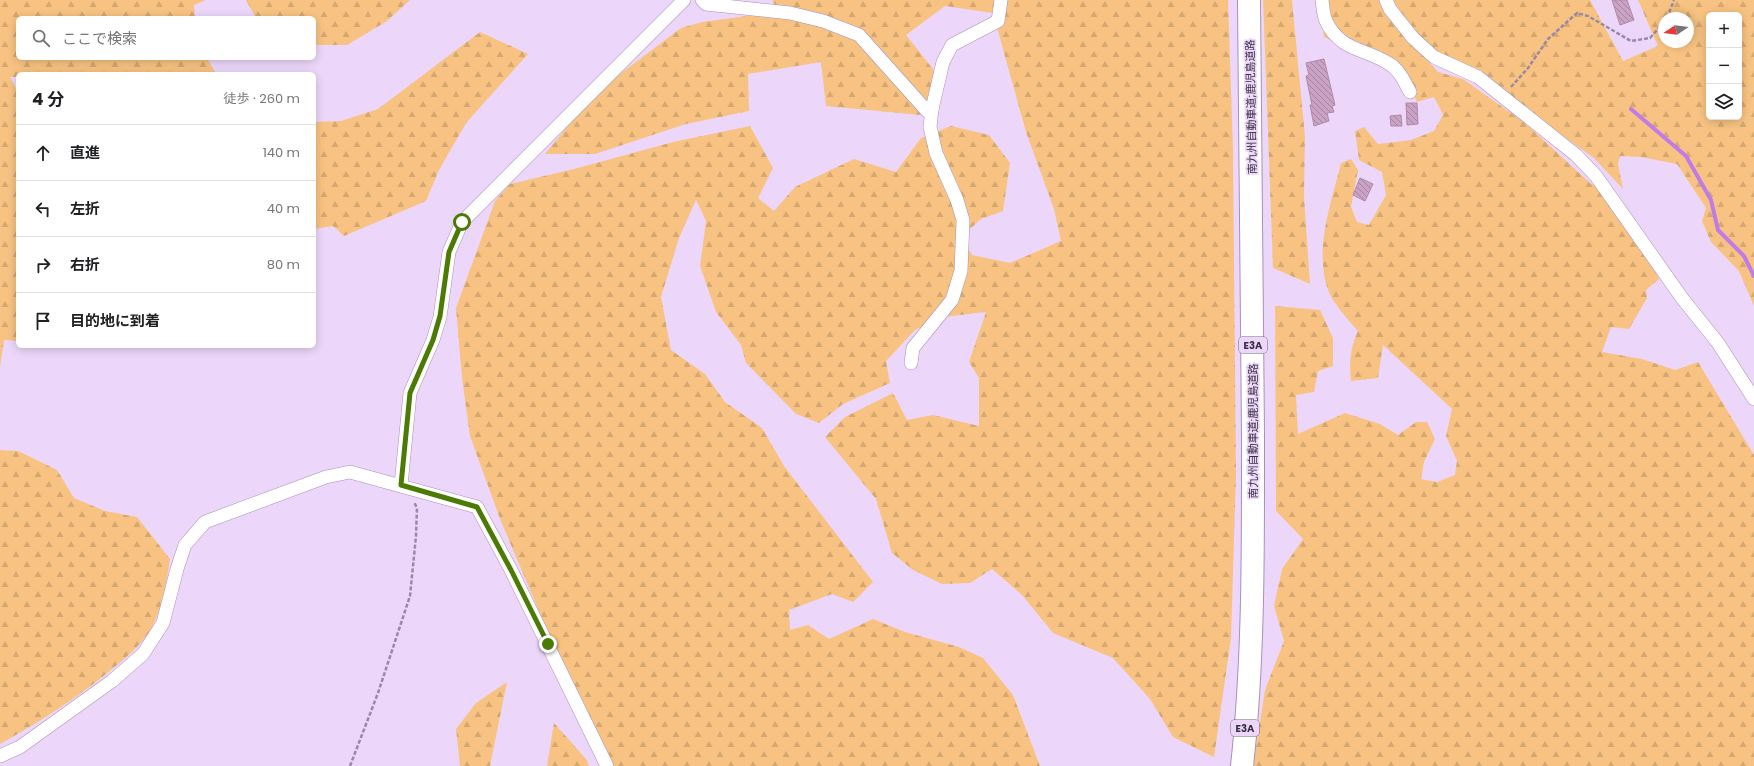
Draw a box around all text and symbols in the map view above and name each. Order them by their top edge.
north arrow [1658,12,1694,48]
map controls [1706,12,1742,120]
button: + [1706,12,1742,48]
search box [16,16,316,60]
icon: search [30,27,52,49]
text: ここで検索 [62,28,137,49]
street label: 南九州自動車道;鹿児島道路 [1242,39,1260,175]
button: − [1706,48,1742,84]
button: layers [1706,84,1742,120]
text: 4 分 [32,87,64,111]
text: 徒歩 · 260 m [224,89,300,108]
icon: ahead [32,142,54,164]
text: 直進 [70,142,100,163]
text: 140 m [263,143,300,162]
icon: left [32,198,54,220]
text: 左折 [70,198,100,219]
text: 40 m [267,199,300,218]
route start [453,213,471,231]
icon: right [32,254,54,276]
text: 右折 [70,254,100,275]
text: 80 m [267,255,300,274]
icon: arrive [32,310,54,332]
text: 目的地に到着 [70,310,160,331]
road number: E3A [1239,337,1267,353]
street label: 南九州自動車道;鹿児島道路 [1245,364,1261,498]
route end [539,635,557,653]
road number: E3A [1231,720,1259,736]

